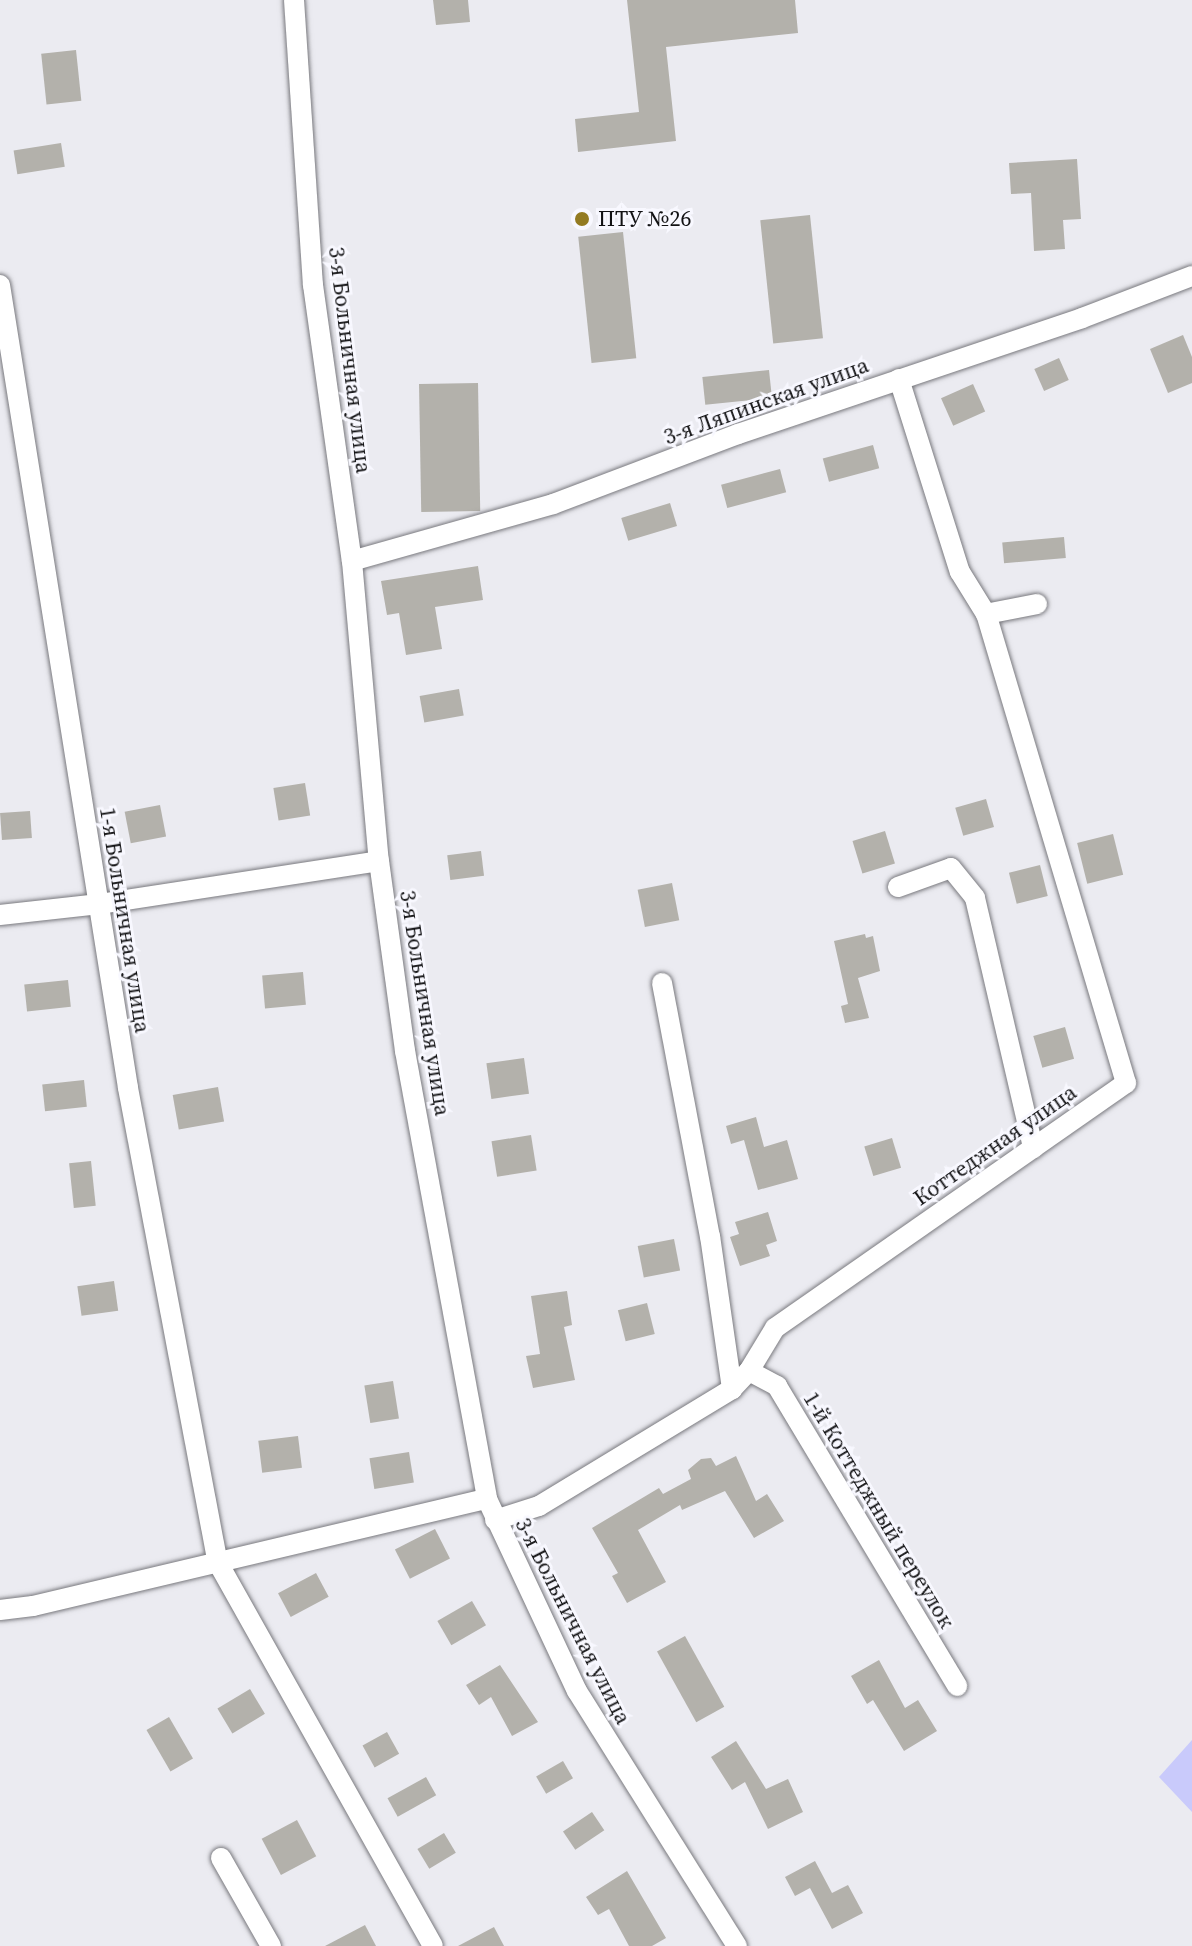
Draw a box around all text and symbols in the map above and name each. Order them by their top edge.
place label: ПТУ №26 [598,206,692,232]
marker: ПТУ №26 [573,210,591,228]
street label: 3-я Больничная улица [323,245,377,475]
street label: 3-я Ляпинская улица [660,352,872,450]
street label: 1-я Больничная улица [94,805,156,1035]
street label: 3-я Больничная улица [394,888,456,1118]
street label: Коттеджная улица [908,1079,1082,1211]
street label: 1-й Коттеджный переулок [798,1387,960,1633]
street label: 3-я Больничная улица [510,1513,636,1729]

